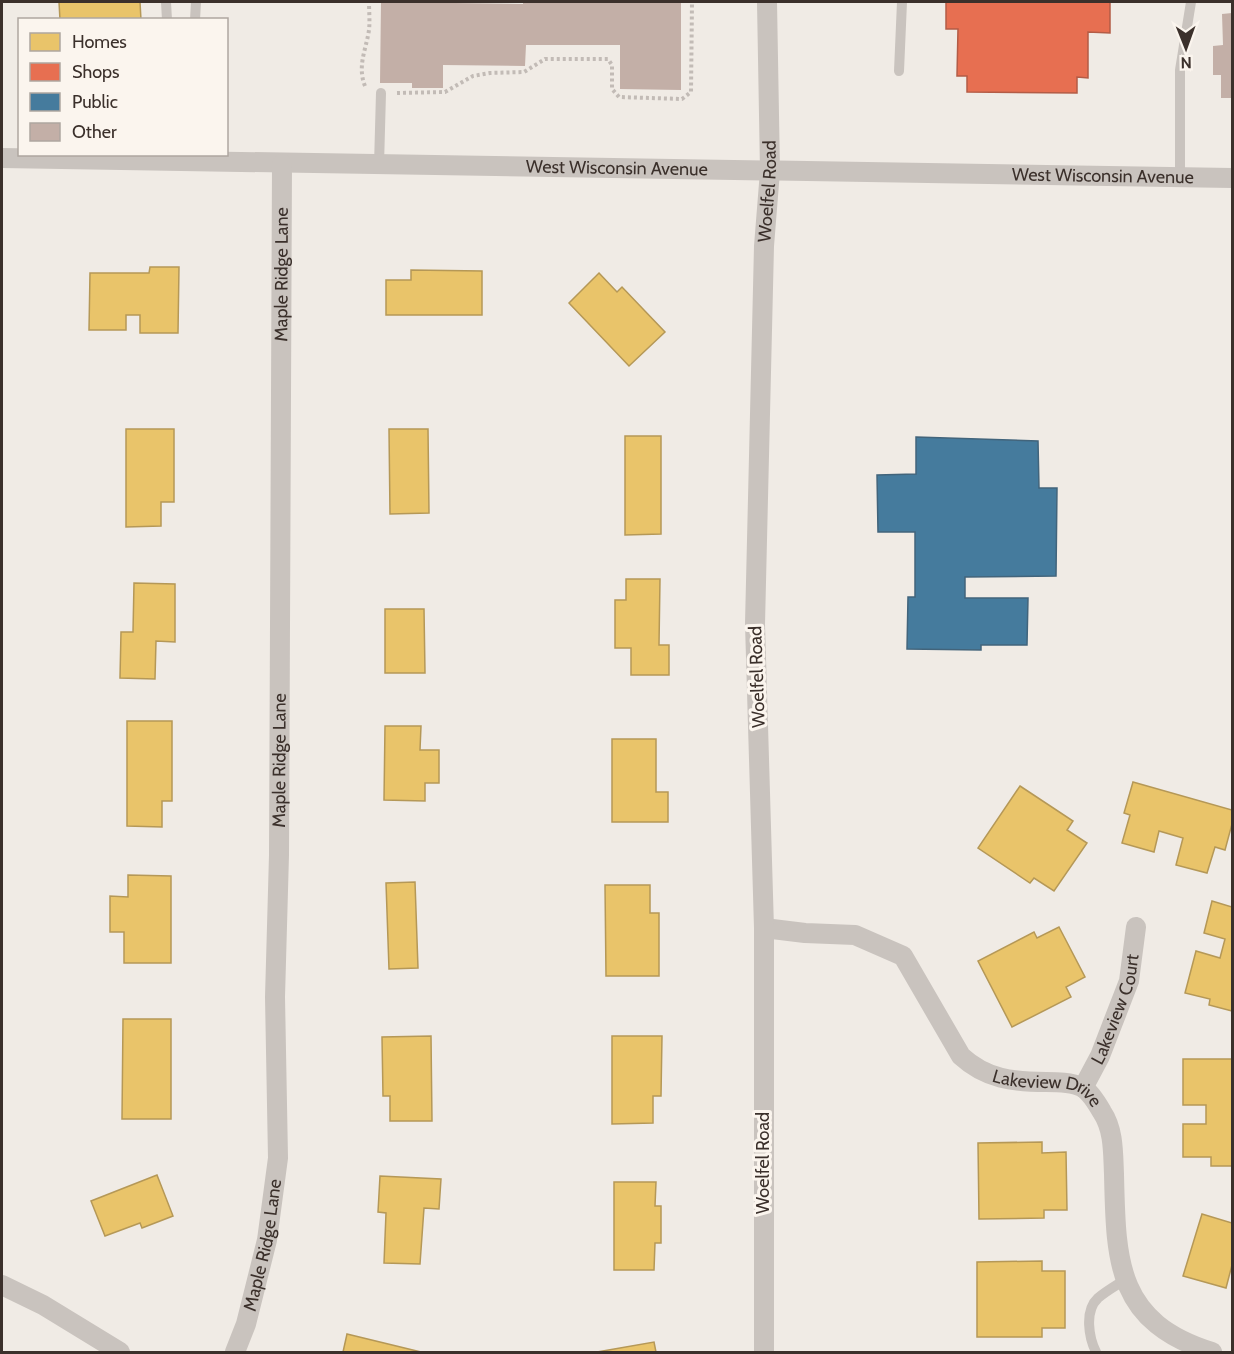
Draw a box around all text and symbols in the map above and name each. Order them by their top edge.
legend [18,18,228,156]
north arrow [1156,18,1216,78]
text: Homes [72,31,127,53]
text: N [1180,53,1192,72]
text: Shops [72,61,120,83]
text: Public [72,91,118,113]
text: Other [72,121,117,143]
street label: Woelfel Road [753,140,781,243]
street label: West Wisconsin Avenue [526,156,708,180]
street label: West Wisconsin Avenue [1012,163,1194,188]
street label: Maple Ridge Lane [270,207,293,342]
street label: Woelfel Road [744,626,770,728]
street label: Maple Ridge Lane [268,693,291,828]
street label: Lakeview Court [1087,953,1143,1068]
street label: Lakeview Drive [990,1065,1107,1111]
street label: Woelfel Road [752,1112,774,1214]
street label: Maple Ridge Lane [239,1178,286,1313]

